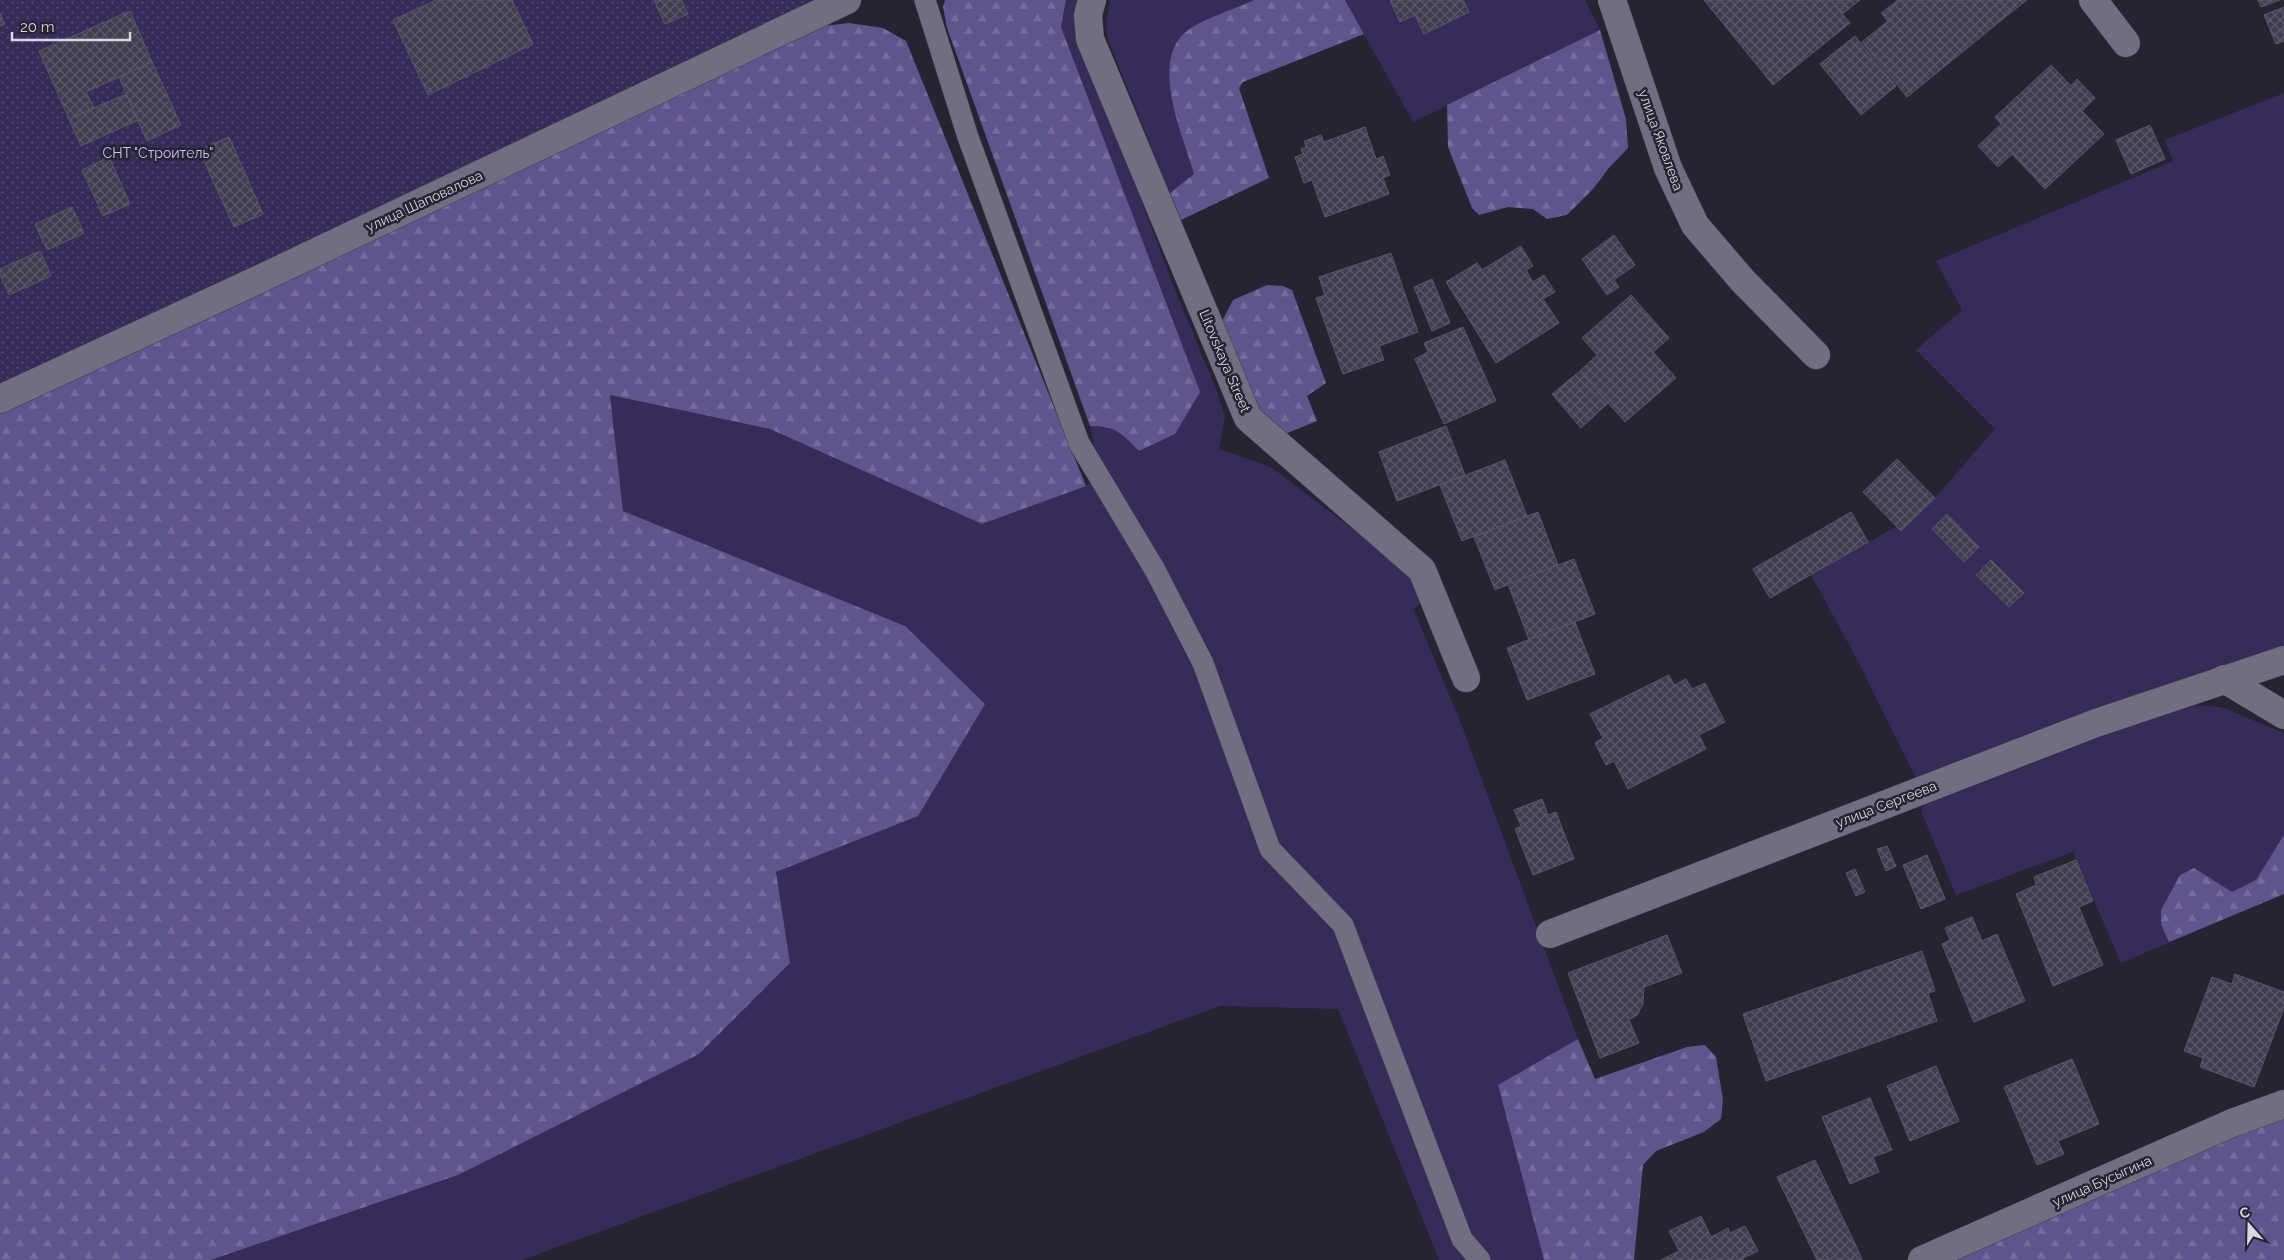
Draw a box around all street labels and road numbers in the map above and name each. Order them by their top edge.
street label: улица Яковлева [1635,87,1687,193]
street label: улица Шаповалова [363,167,485,235]
street label: Litovskaya Street [1196,307,1254,415]
street label: улица Сергеева [1833,777,1939,831]
street label: улица Бусыгина [2050,1152,2154,1210]

